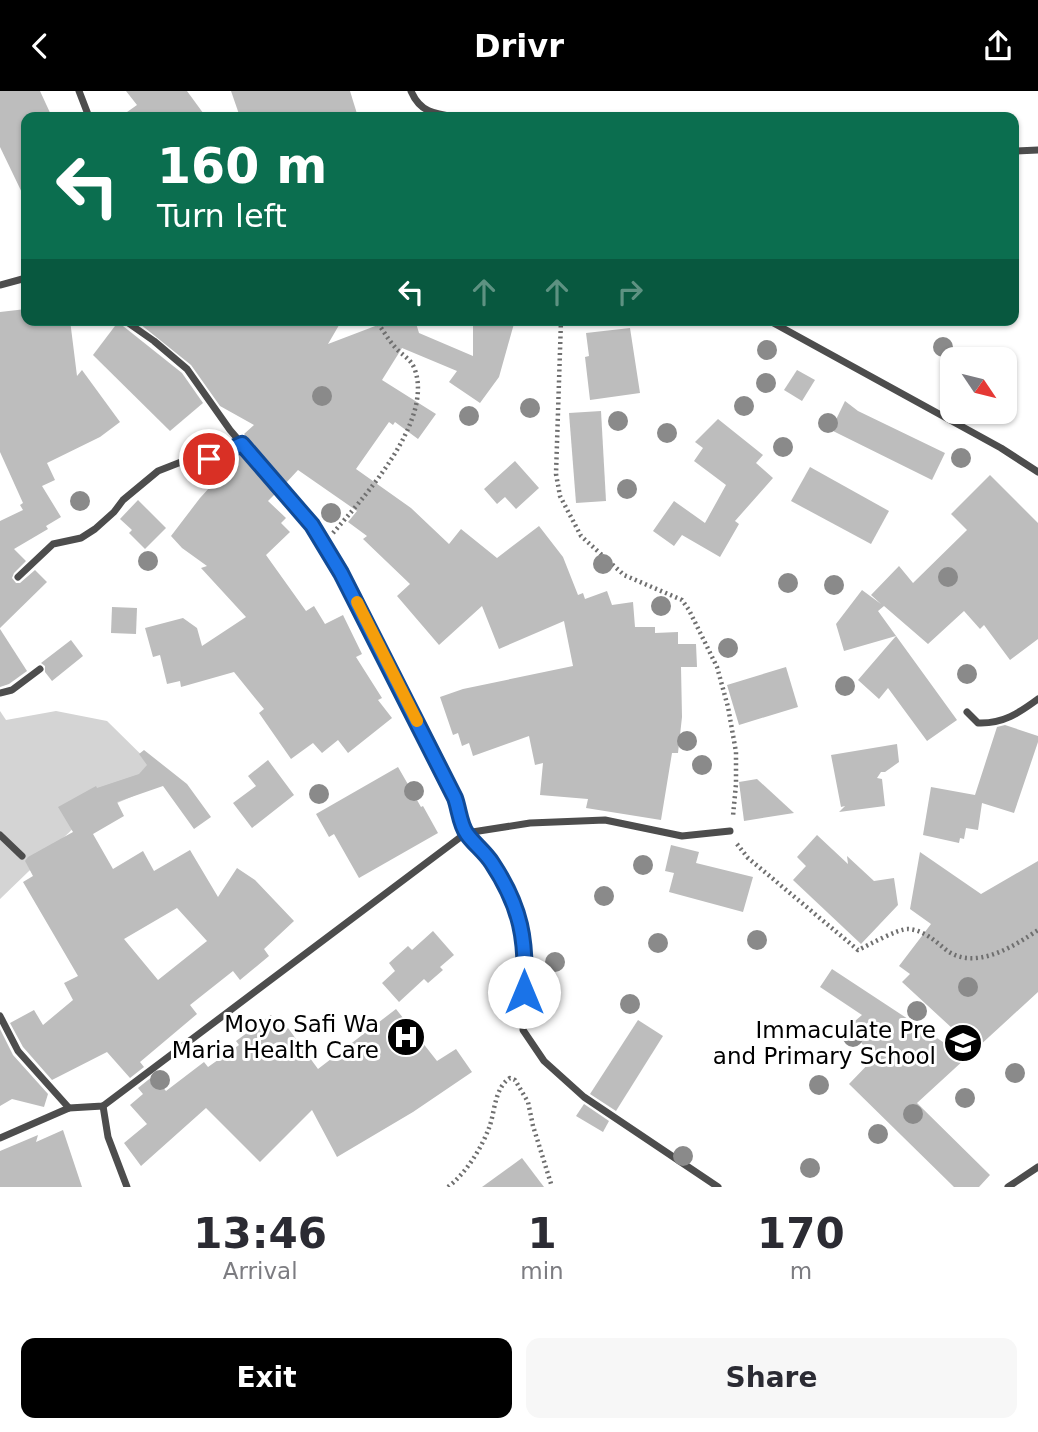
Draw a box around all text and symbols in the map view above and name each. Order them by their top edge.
icon: back [21,27,59,65]
text: Drivr [474,27,564,65]
icon: share [979,27,1017,65]
text: 160 m [157,138,327,195]
icon: left [42,140,133,231]
text: Turn left [157,197,287,235]
icon: left [392,273,430,311]
icon: ahead [465,273,503,311]
icon: ahead [538,273,576,311]
icon: right [611,273,649,311]
north arrow [940,347,1017,423]
map controls [940,347,1017,424]
pin [179,429,239,489]
icon: arrive [190,440,228,478]
position arrow [487,955,561,1029]
place label: Moyo Safi Wa Maria Health Care [172,1011,379,1063]
hospital icon: Moyo Safi Wa Maria Health Care [385,1016,427,1058]
place label: Immaculate Pre and Primary School [713,1017,936,1069]
school or university icon: Immaculate Pre and Primary School [942,1022,984,1064]
text: 13:46 [193,1209,327,1258]
text: 1 [527,1209,557,1258]
text: 170 [757,1209,845,1258]
text: Arrival [223,1258,298,1284]
text: min [520,1258,564,1284]
text: m [790,1258,812,1284]
button: Exit [21,1338,512,1418]
button: Share [526,1338,1017,1418]

